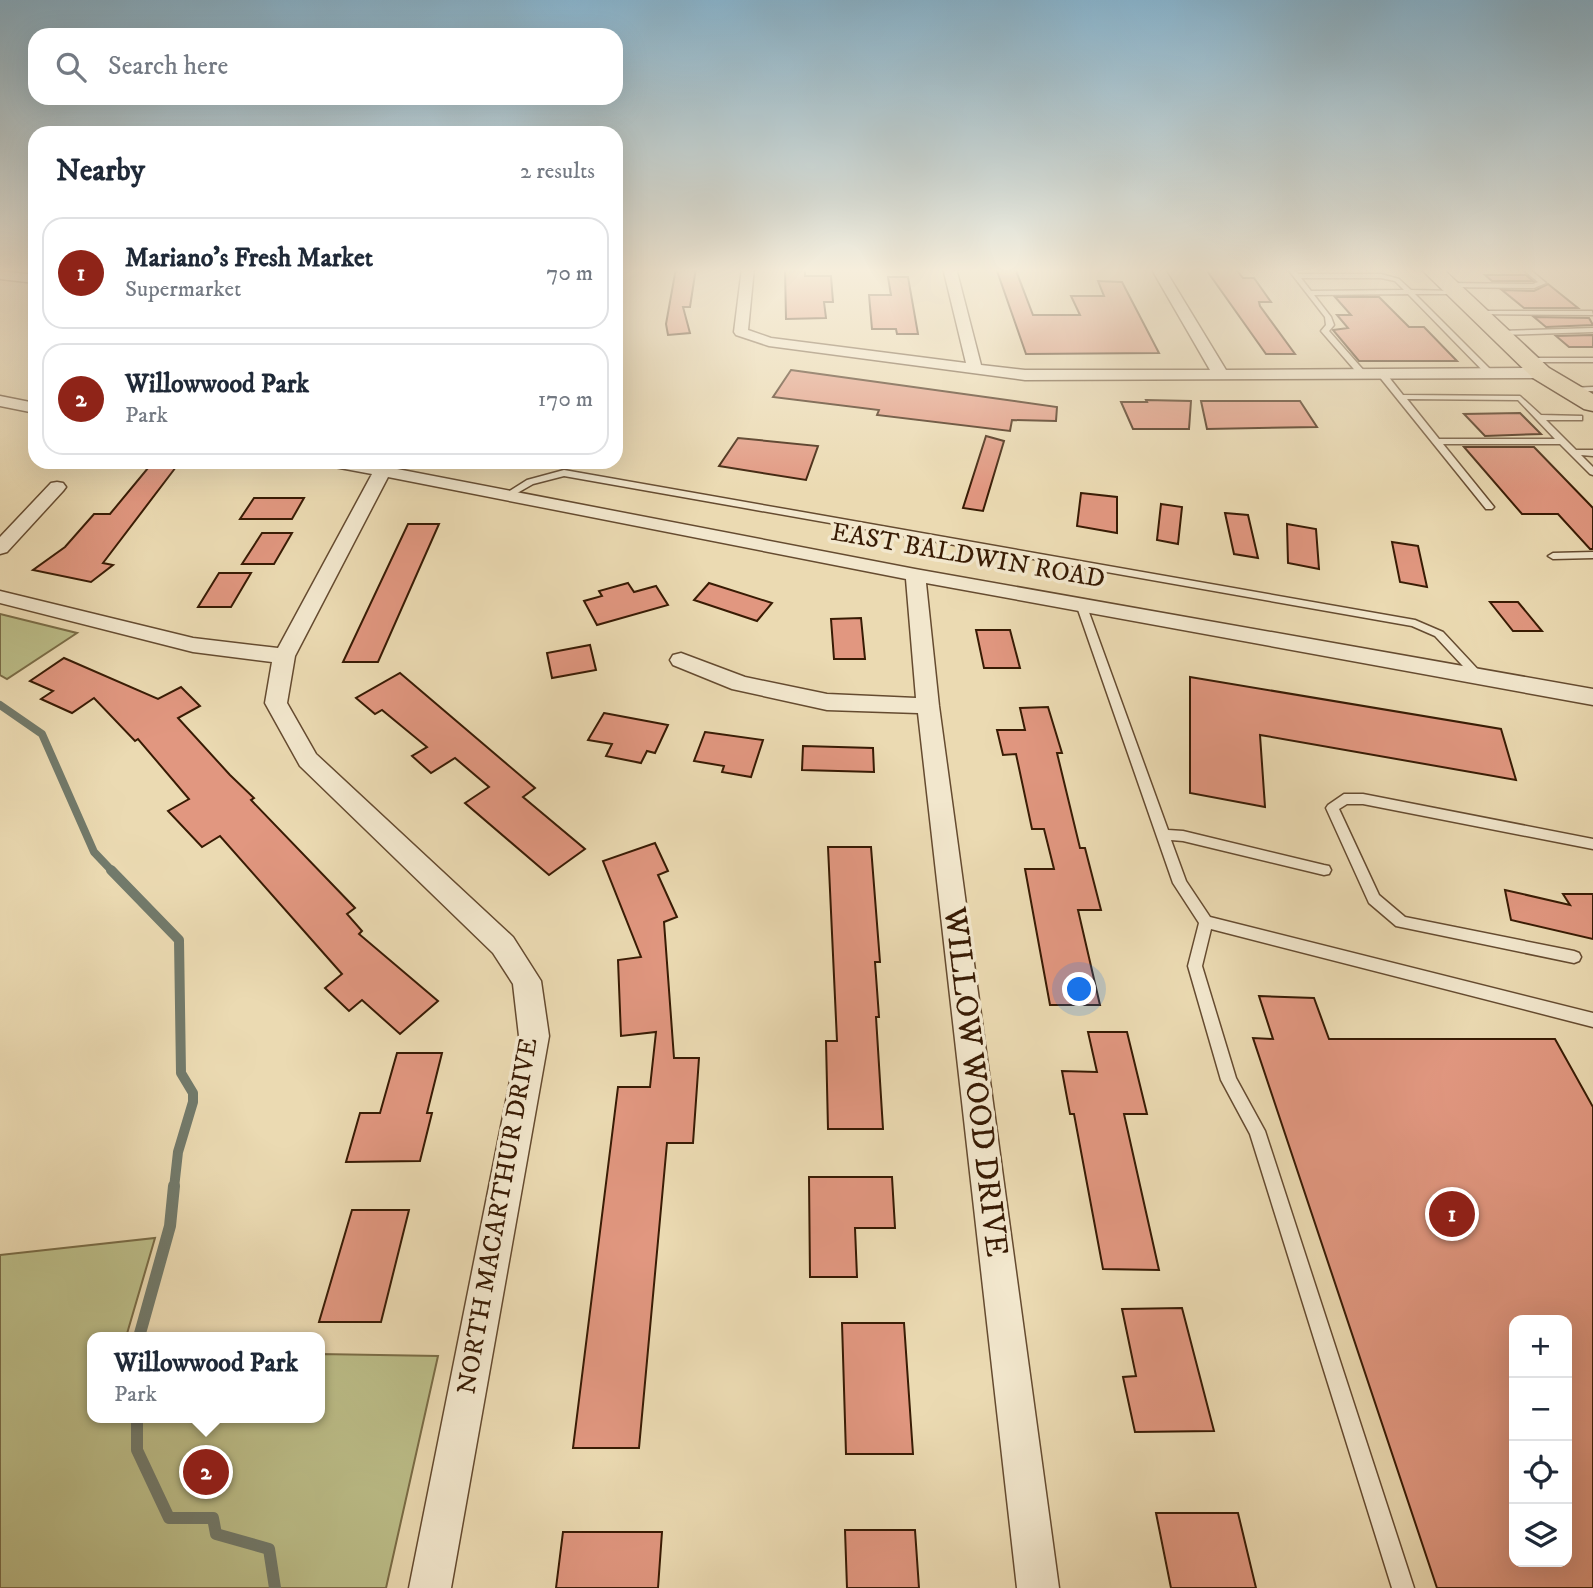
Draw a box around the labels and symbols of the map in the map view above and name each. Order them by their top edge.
street label: EAST BALDWIN ROAD [829,516,1107,596]
street label: WILLOW WOOD DRIVE [934,904,1016,1259]
your location [1062,972,1096,1006]
street label: NORTH MACARTHUR DRIVE [450,1035,546,1397]
pin: 1 [1429,1188,1475,1240]
pin: 2 [183,1446,229,1498]

